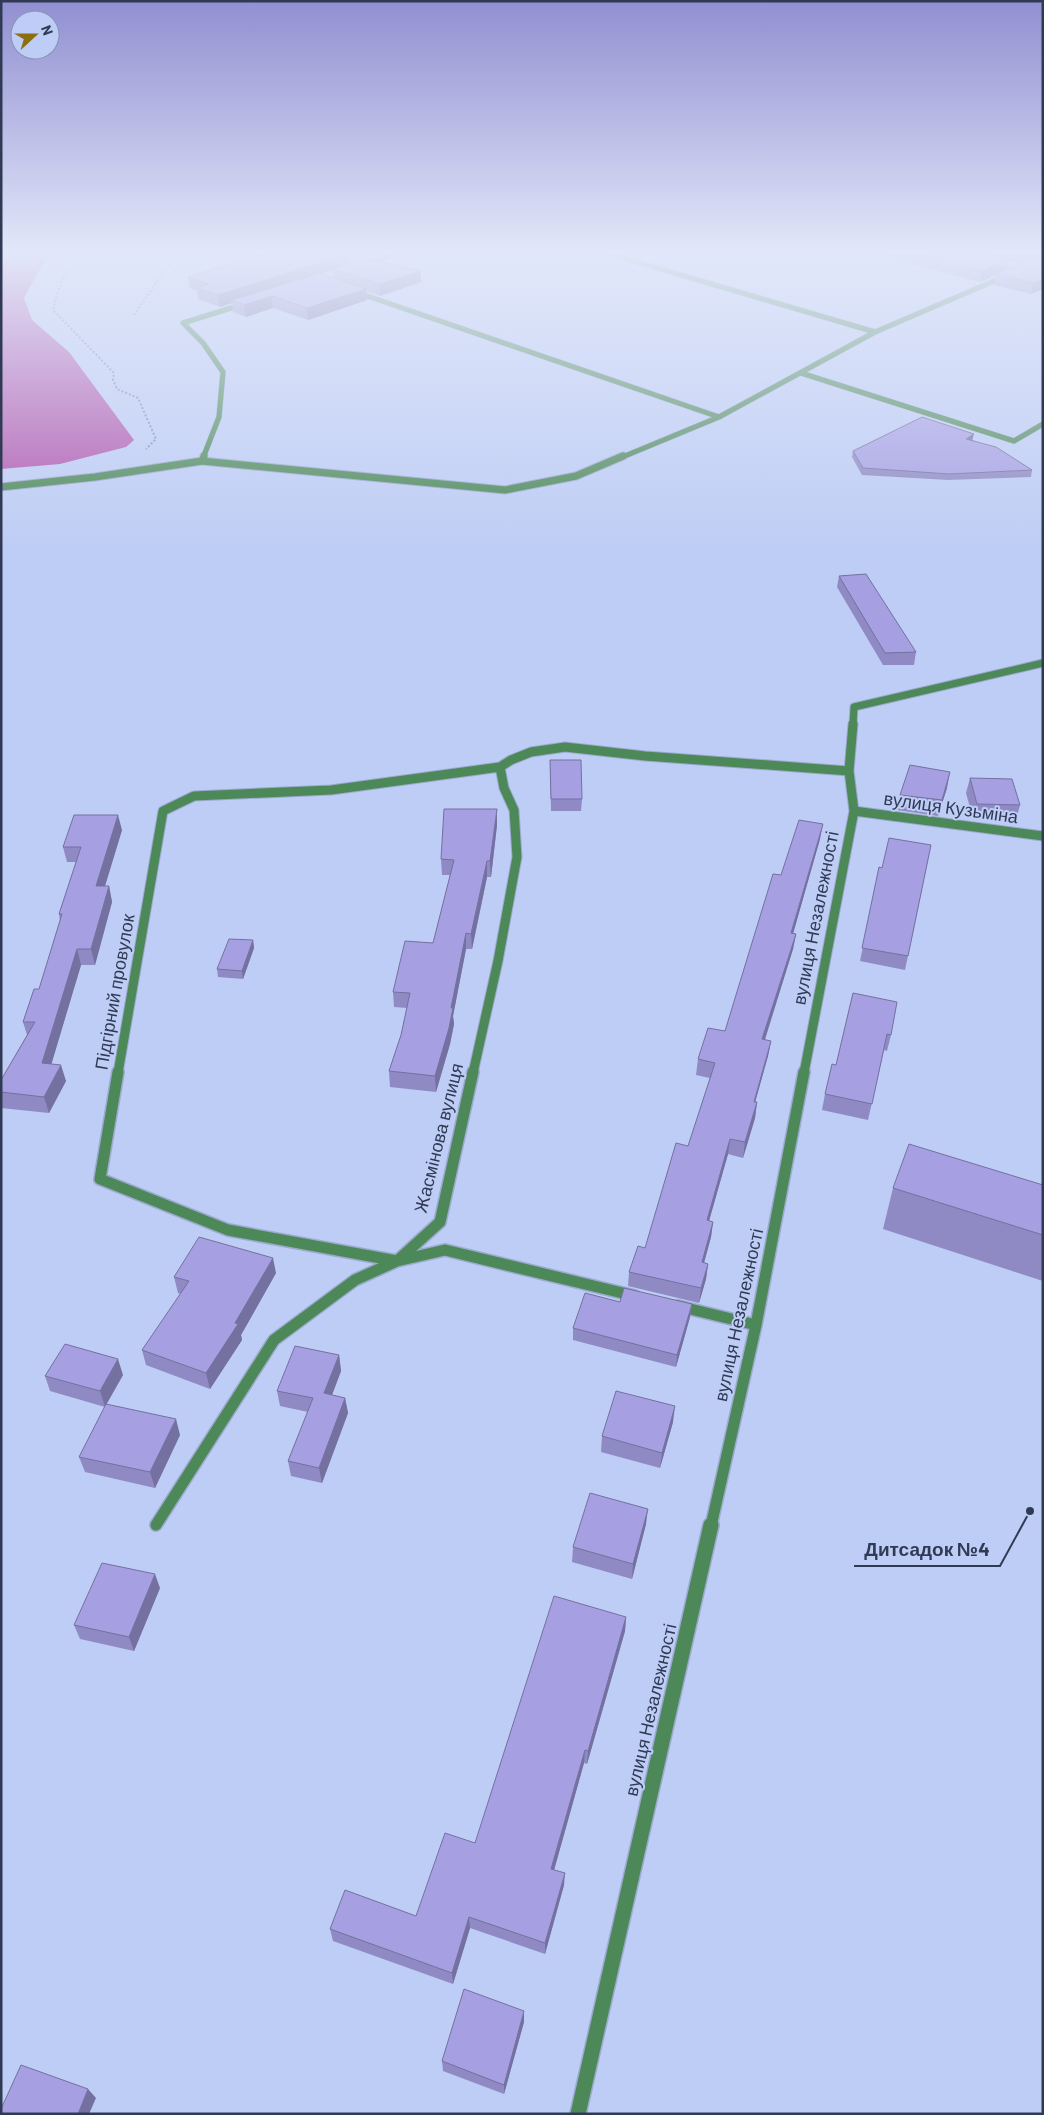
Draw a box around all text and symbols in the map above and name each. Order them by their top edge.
north arrow [10,10,60,60]
text: N [38,23,57,38]
street label: вулиця Кузьміна [883,787,1021,827]
street label: вулиця Незалежності [787,829,843,1006]
street label: Підгірний провулок [89,912,139,1071]
street label: Жасмінова вулиця [409,1061,467,1215]
street label: вулиця Незалежності [709,1226,767,1403]
callout: Дитсадок №4 [854,1532,1000,1566]
text: Дитсадок №4 [864,1537,990,1560]
street label: вулиця Незалежності [619,1621,681,1798]

